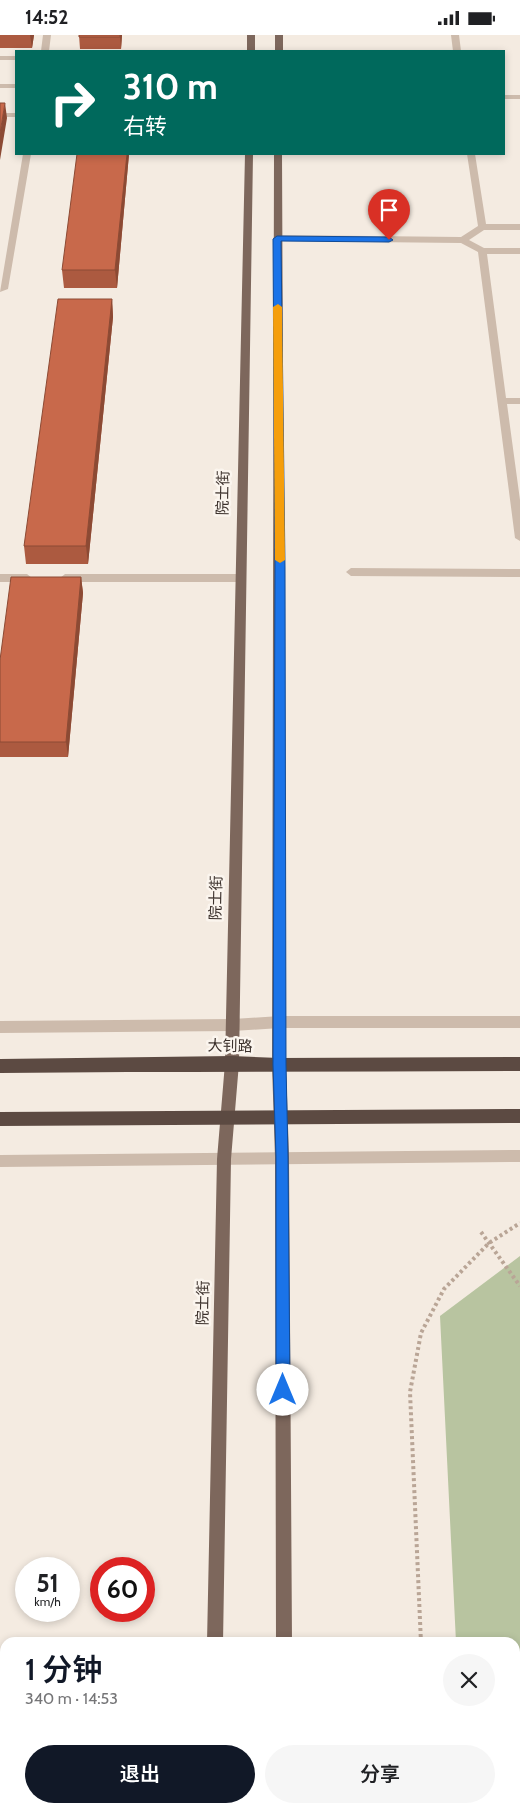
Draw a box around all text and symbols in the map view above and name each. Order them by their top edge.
text: 14:52 [25,6,68,29]
text: 310 m [123,65,218,108]
icon: right [40,70,105,135]
text: 右转 [123,113,167,140]
pin [368,189,410,240]
icon: arrive [375,196,403,224]
street label: 院士街 [214,470,232,516]
street label: 院士街 [207,875,225,921]
street label: 大钊路 [207,1037,253,1055]
street label: 院士街 [194,1280,212,1326]
position arrow [256,1363,308,1415]
speed limit sign: 60 [90,1557,155,1622]
text: 51 [36,1568,59,1598]
text: km/h [34,1594,61,1609]
text: 1 分钟 [25,1651,102,1688]
button: close [443,1654,495,1706]
text: 340 m · 14:53 [25,1689,118,1708]
button: 退出 [25,1745,255,1803]
button: 分享 [265,1745,495,1803]

